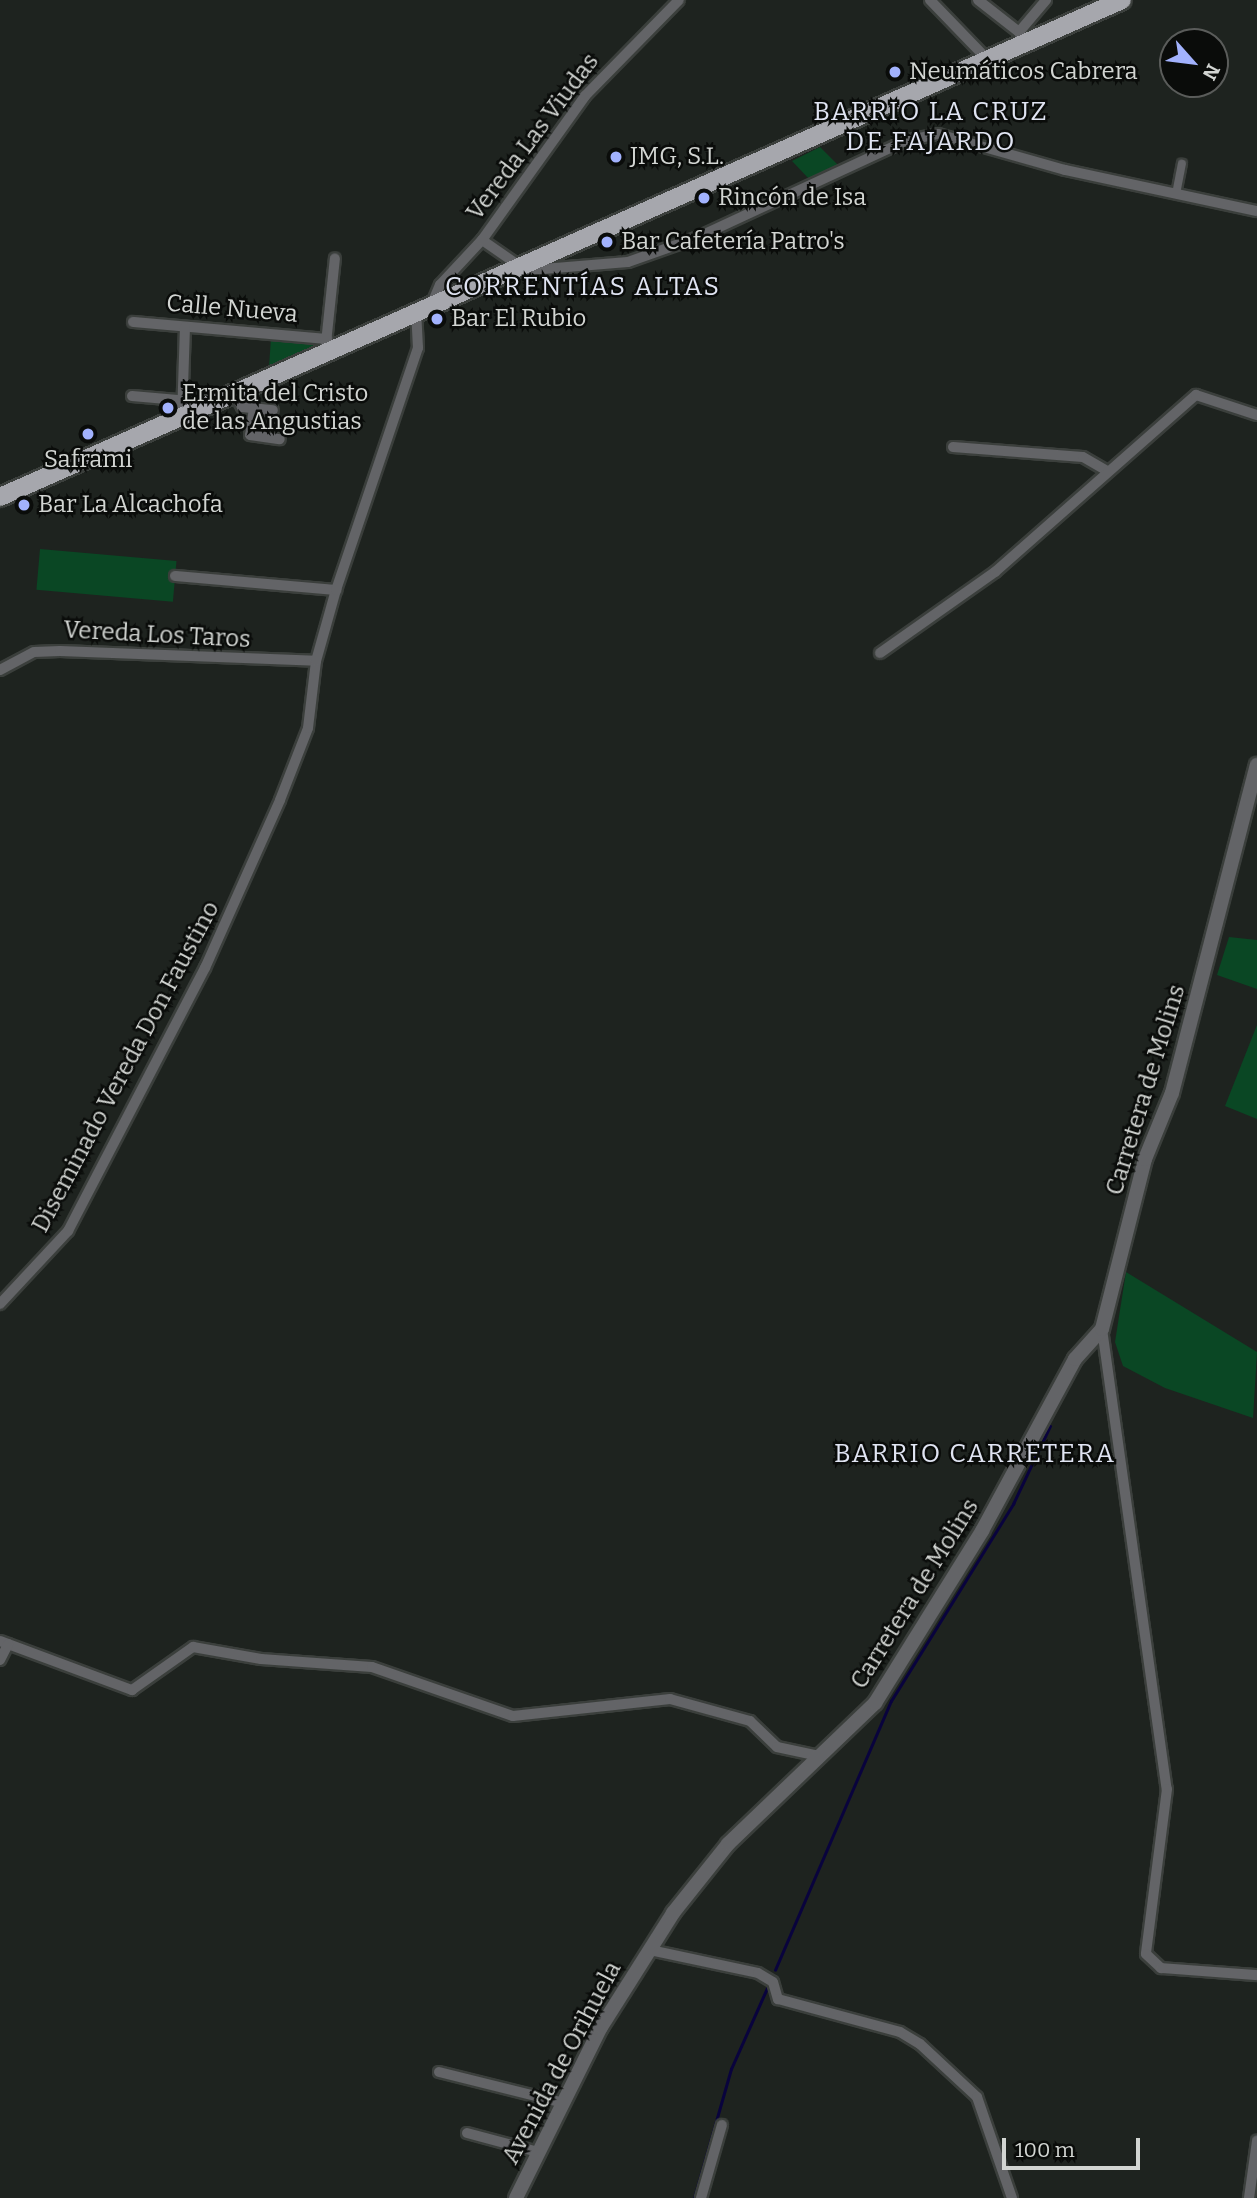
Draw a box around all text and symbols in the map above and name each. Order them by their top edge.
north arrow [1159,28,1229,98]
street label: Vereda Las Viudas [461,48,605,226]
place label: Neumáticos Cabrera [909,58,1138,86]
text: N [1198,60,1225,84]
marker: Neumáticos Cabrera [887,64,903,80]
district label: BARRIO LA CRUZ DE FAJARDO [815,96,1047,158]
place label: JMG, S.L. [630,143,724,171]
marker: JMG, S.L. [608,149,624,165]
place label: Rincón de Isa [718,184,866,212]
marker: Rincón de Isa [696,190,712,206]
place label: Bar Cafetería Patro's [621,228,845,256]
marker: Bar Cafetería Patro's [599,234,615,250]
district label: CORRENTÍAS ALTAS [447,271,719,303]
street label: Calle Nueva [165,289,299,329]
place label: Bar El Rubio [451,305,586,333]
marker: Bar El Rubio [429,311,445,327]
place label: Ermita del Cristo de las Angustias [182,380,368,436]
marker: Ermita del Cristo de las Angustias [160,400,176,416]
marker: Saframi [80,426,96,442]
place label: Saframi [44,446,132,474]
place label: Bar La Alcachofa [38,491,223,519]
marker: Bar La Alcachofa [16,497,32,513]
street label: Vereda Los Taros [63,616,251,654]
street label: Diseminado Vereda Don Faustino [26,897,226,1237]
street label: Carretera de Molins [1100,981,1192,1199]
district label: BARRIO CARRETERA [836,1438,1114,1470]
street label: Carretera de Molins [845,1494,985,1694]
street label: Avenida de Orihuela [496,1957,628,2169]
scale bar [1005,2124,1143,2168]
text: 100 m [1015,2137,1075,2163]

